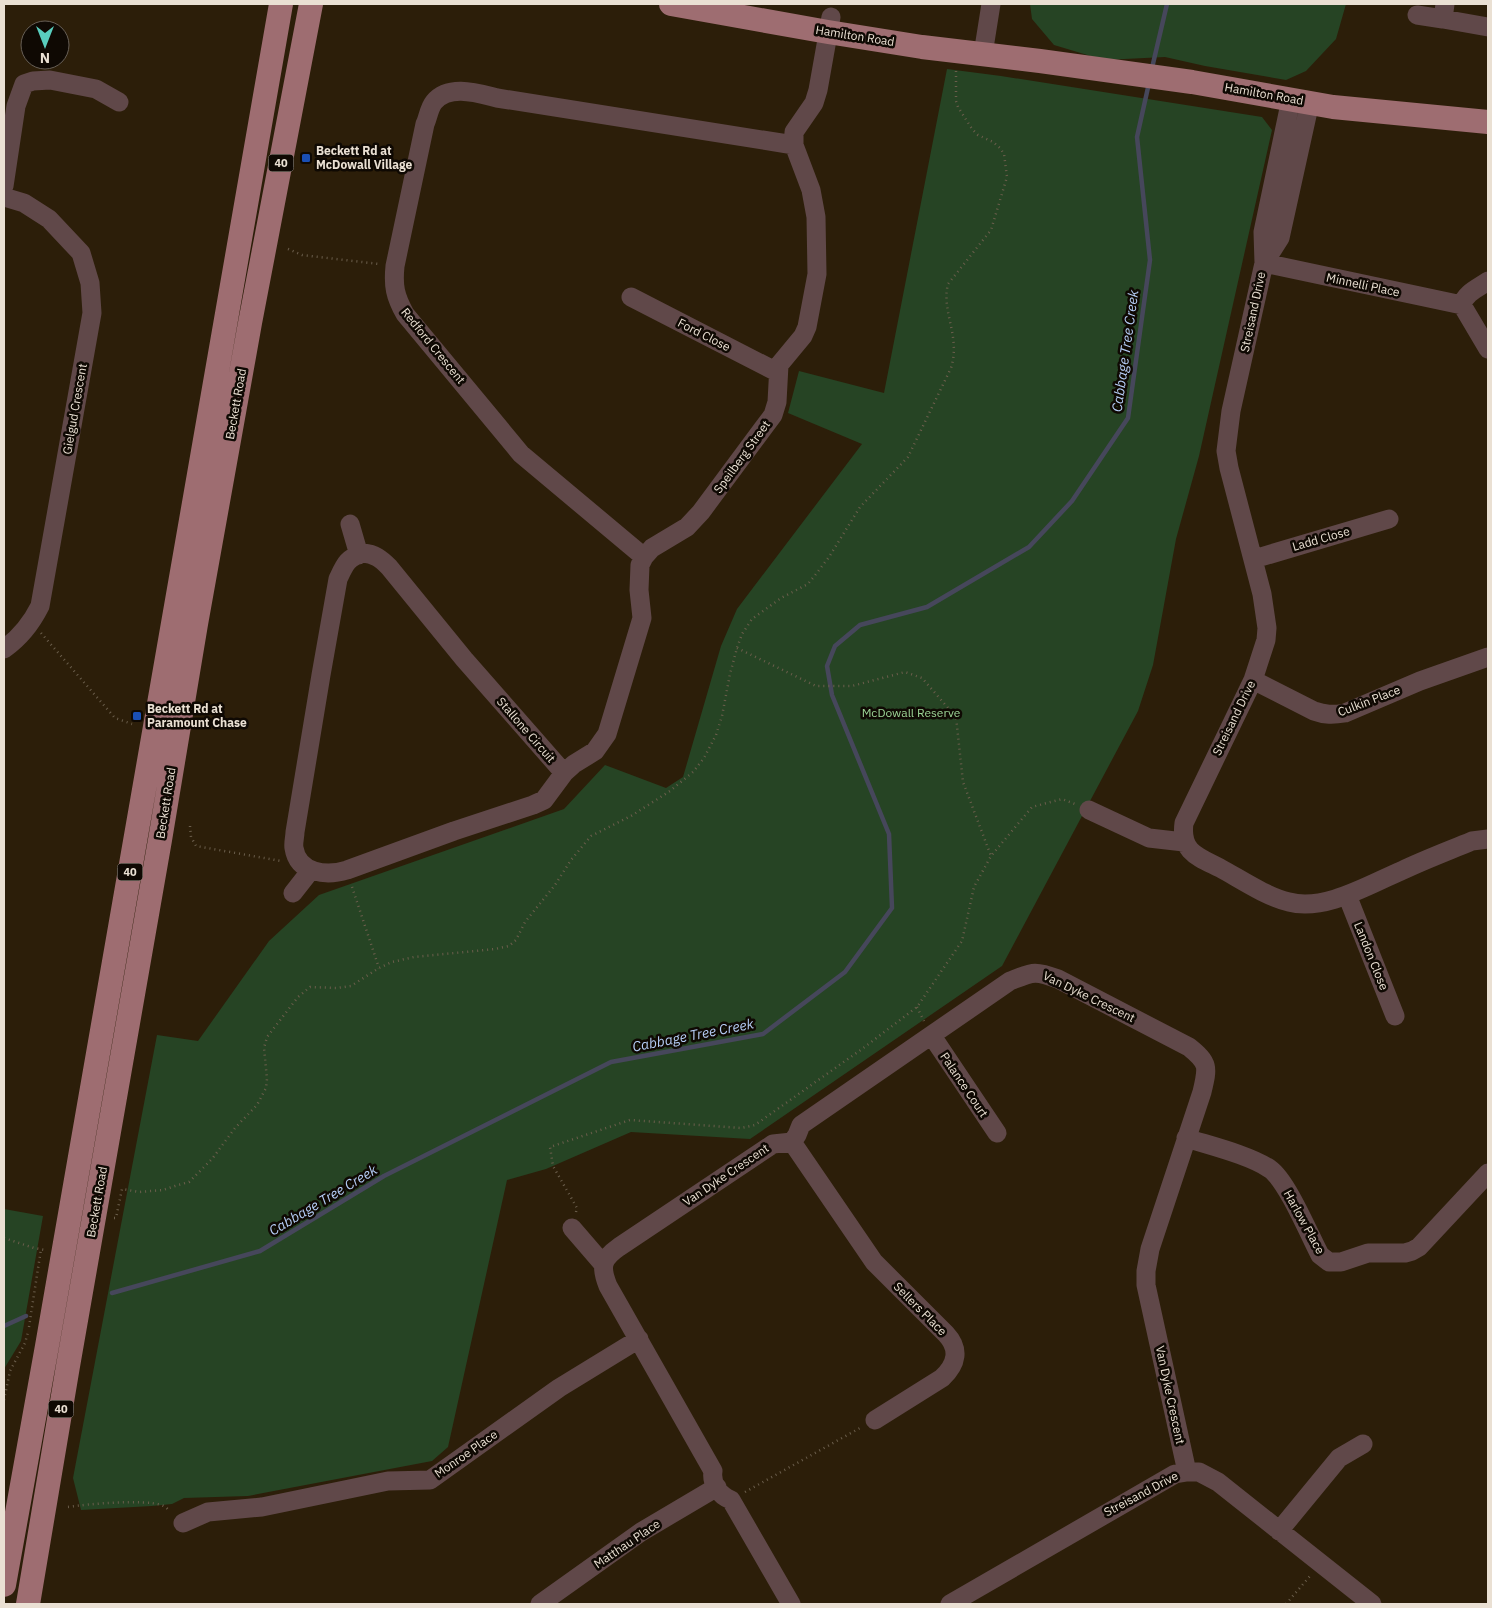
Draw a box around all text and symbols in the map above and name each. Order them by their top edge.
north arrow [20,20,70,70]
street label: Hamilton Road [815,22,896,49]
text: N [40,49,50,67]
street label: Hamilton Road [1224,79,1305,108]
place label: Beckett Rd at McDowall Village [316,143,413,172]
marker: Beckett Rd at McDowall Village [300,152,312,164]
road number: 40 [268,154,294,172]
street label: Minnelli Place [1325,269,1402,300]
street label: Streisand Drive [1237,270,1268,353]
water label: Cabbage Tree Creek [1108,288,1143,413]
street label: Redford Crescent [398,305,469,387]
street label: Ford Close [675,315,733,354]
street label: Gielgud Crescent [59,362,90,455]
street label: Beckett Road [222,367,249,441]
street label: Speilberg Street [710,417,773,496]
street label: Ladd Close [1290,523,1352,554]
street label: Streisand Drive [1209,677,1258,758]
street label: Culkin Place [1335,682,1403,719]
street label: Stallone Circuit [494,694,559,765]
place label: Beckett Rd at Paramount Chase [147,701,247,730]
park label: McDowall Reserve [862,705,961,720]
marker: Beckett Rd at Paramount Chase [131,710,143,722]
street label: Beckett Road [152,766,179,840]
road number: 40 [118,864,142,880]
street label: Landon Close [1351,919,1392,993]
street label: Van Dyke Crescent [1041,968,1138,1025]
water label: Cabbage Tree Creek [631,1014,756,1056]
street label: Palance Court [937,1049,992,1120]
street label: Van Dyke Crescent [680,1140,772,1209]
water label: Cabbage Tree Creek [266,1160,381,1239]
street label: Beckett Road [83,1165,110,1239]
street label: Harlow Place [1281,1187,1328,1257]
street label: Sellers Place [891,1279,950,1339]
street label: Van Dyke Crescent [1153,1344,1188,1446]
road number: 40 [48,1400,74,1418]
street label: Monroe Place [431,1426,500,1481]
street label: Streisand Drive [1101,1468,1181,1519]
street label: Matthau Place [591,1516,663,1571]

